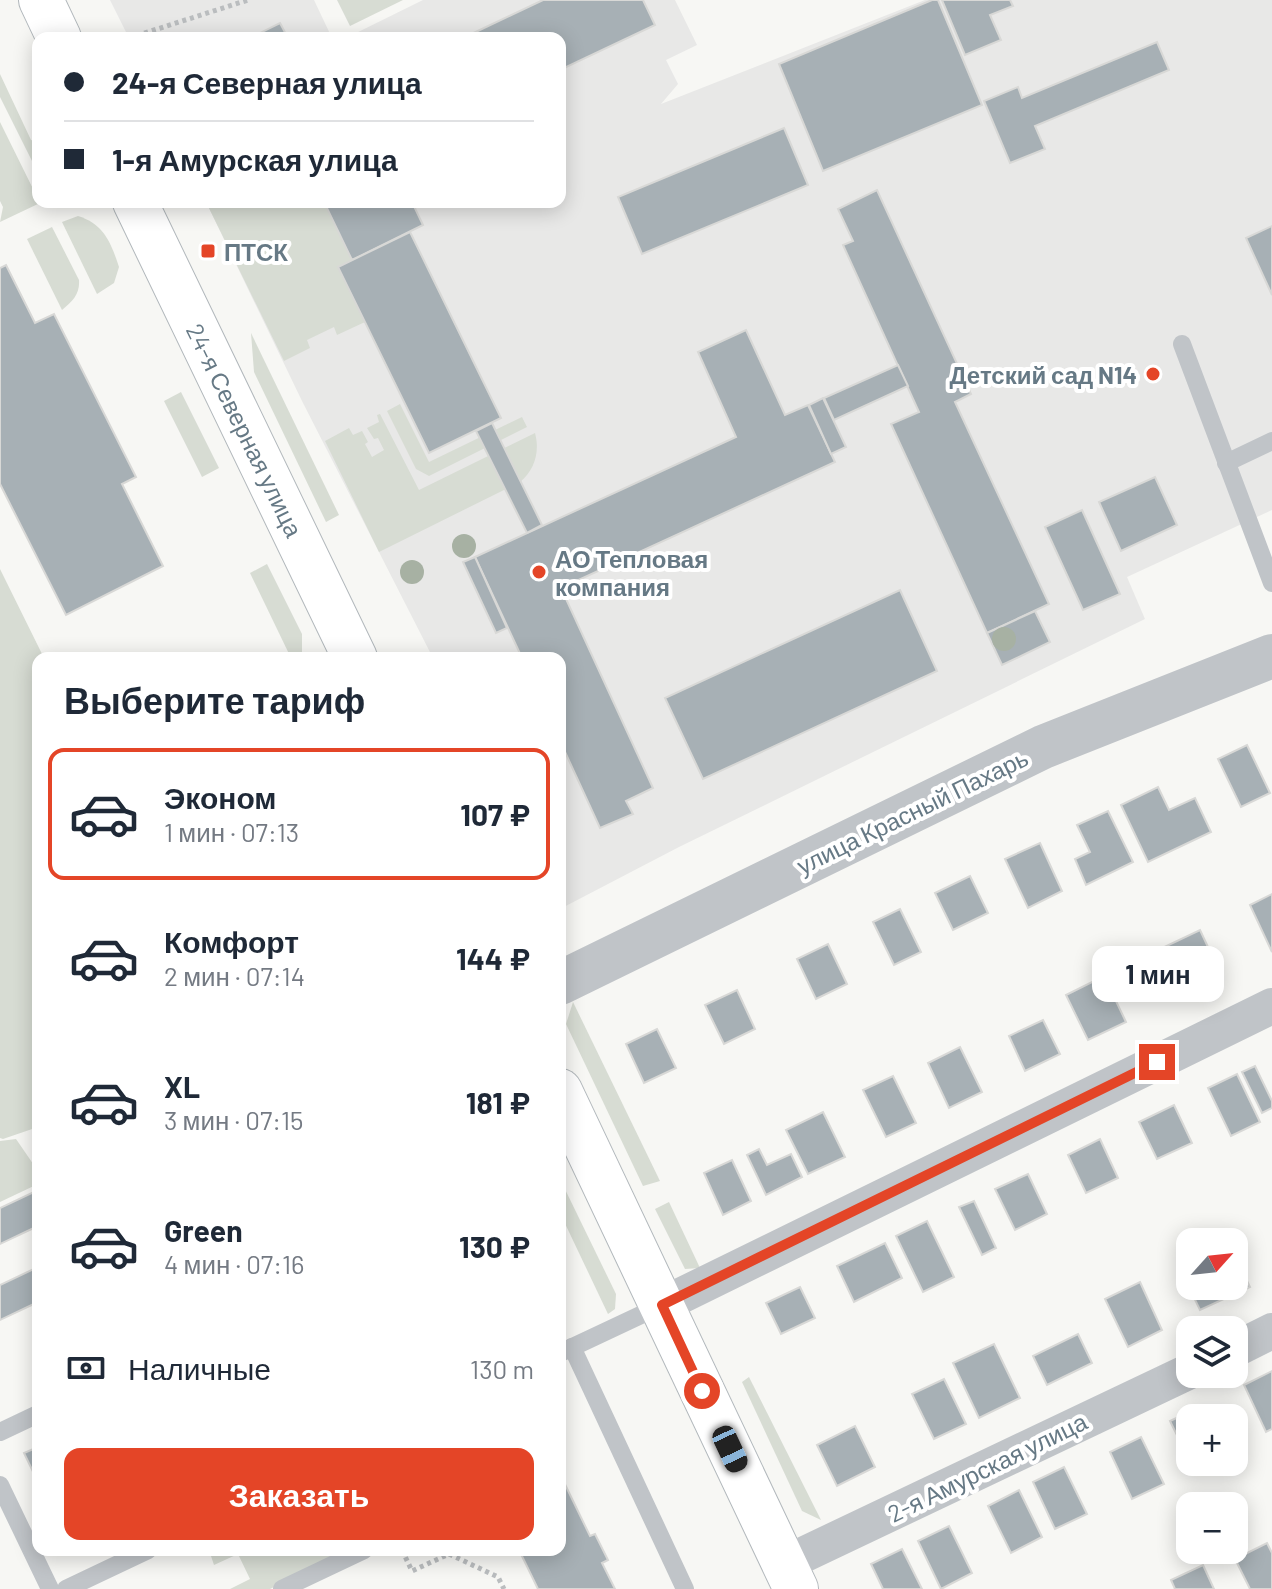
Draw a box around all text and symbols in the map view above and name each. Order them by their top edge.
text: 24-я Северная улица [112,64,422,100]
text: 1-я Амурская улица [112,141,398,177]
place label: ПТСК [224,237,288,266]
marker: ПТСК [199,242,217,260]
street label: 24-я Северная улица [181,319,310,542]
place label: Детский сад N14 [949,360,1137,389]
marker: Детский сад N14 [1144,365,1162,383]
place label: АО Тепловая компания [555,544,708,601]
marker: АО Тепловая компания [530,563,548,581]
text: Выберите тариф [64,678,365,721]
street label: улица Красный Пахарь [792,742,1032,880]
icon: car [68,778,140,850]
text: Эконом [164,779,277,815]
text: 107 ₽ [460,796,530,832]
text: 1 мин · 07:13 [164,816,299,847]
icon: car [68,922,140,994]
text: Комфорт [164,923,299,959]
text: 144 ₽ [456,940,530,976]
callout: 1 мин [1091,946,1223,1002]
text: 1 мин [1125,958,1191,989]
text: 2 мин · 07:14 [164,960,305,991]
route end [1139,1044,1175,1080]
icon: car [68,1066,140,1138]
text: XL [164,1068,200,1104]
text: 181 ₽ [466,1084,530,1120]
text: 3 мин · 07:15 [164,1104,303,1135]
icon: car [68,1210,140,1282]
text: Green [164,1212,243,1248]
text: 130 ₽ [459,1228,530,1264]
north arrow [1176,1228,1248,1300]
map controls [1176,1228,1248,1564]
text: 4 мин · 07:16 [164,1248,304,1279]
button: layers [1176,1316,1248,1388]
icon: cash [64,1346,108,1390]
text: Наличные [128,1350,271,1386]
text: 130 m [470,1353,534,1384]
route start [684,1373,720,1409]
button: + [1176,1404,1248,1476]
street label: 2-я Амурская улица [883,1406,1092,1528]
car [709,1422,751,1476]
button: Заказать [64,1448,534,1540]
button: − [1176,1492,1248,1564]

